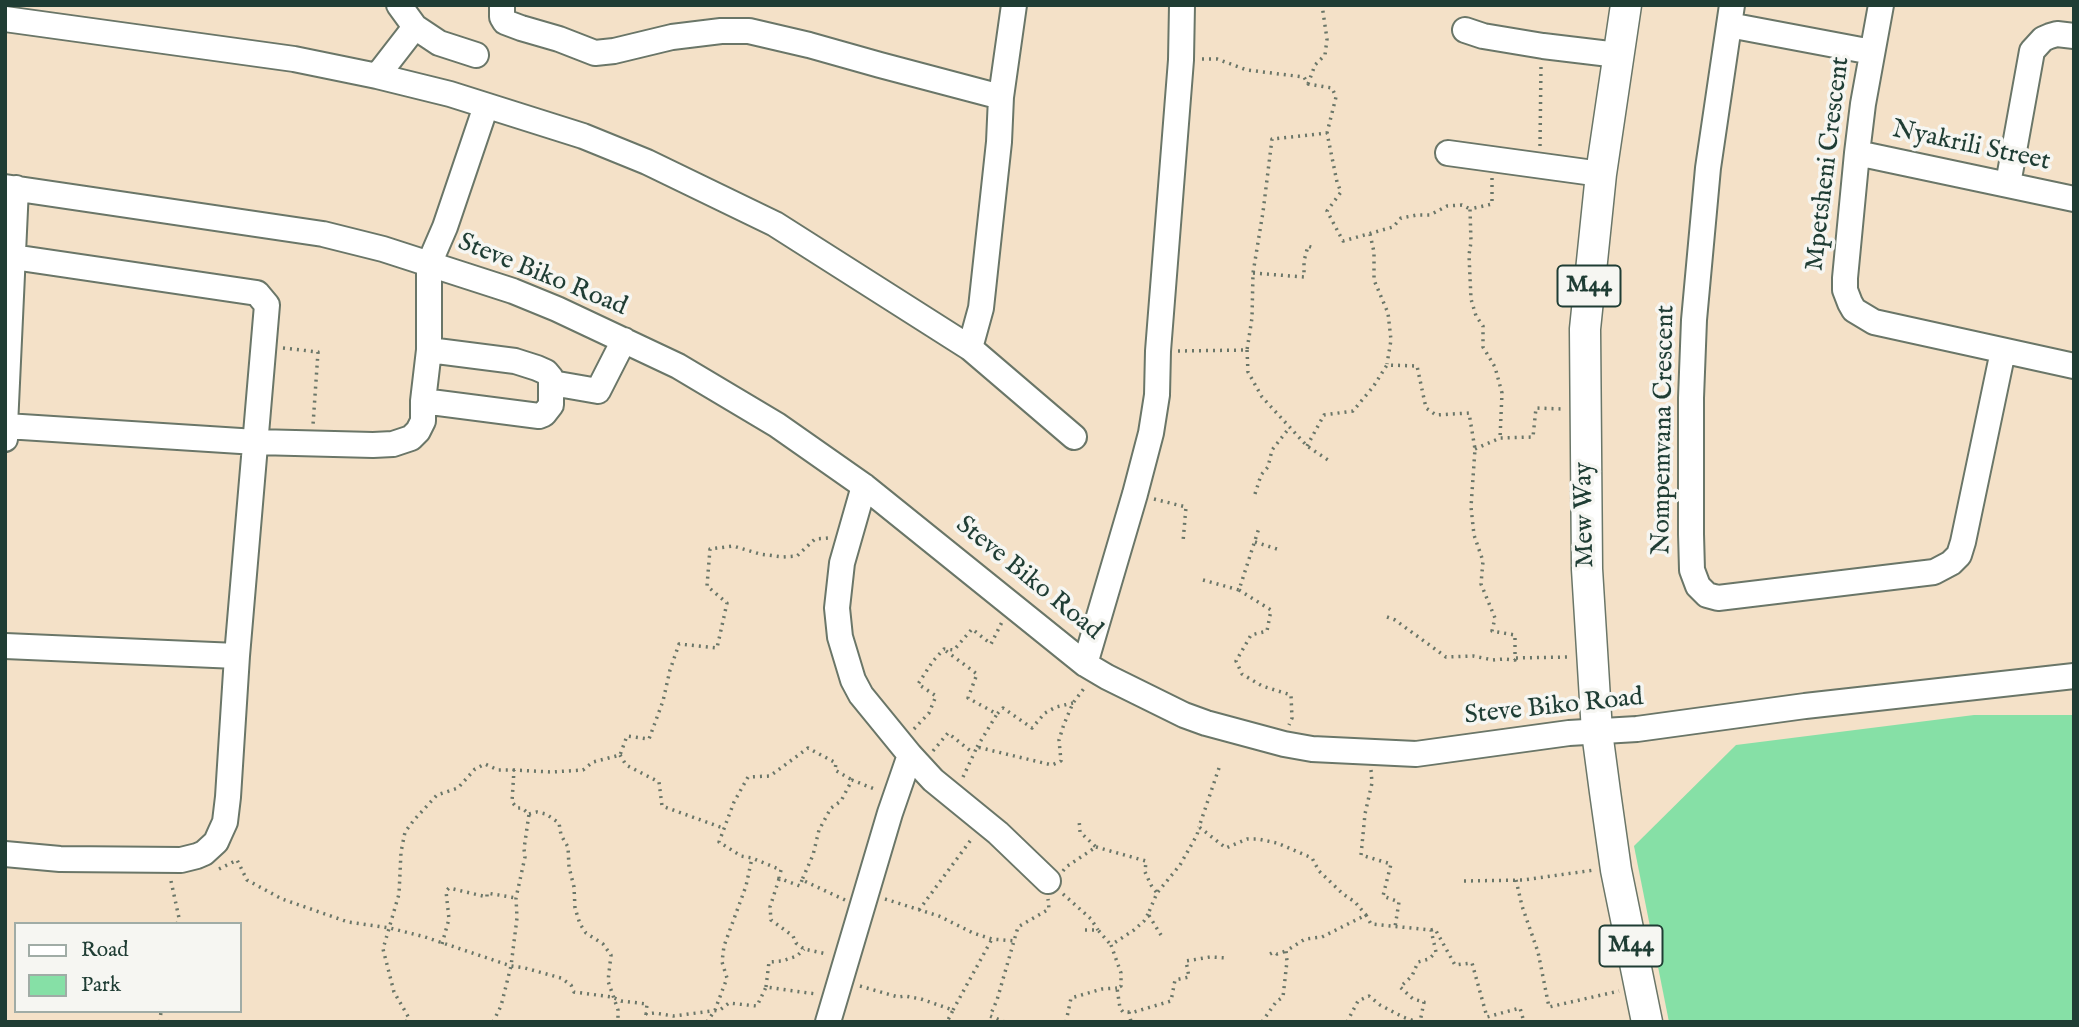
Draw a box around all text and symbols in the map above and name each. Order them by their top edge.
street label: Mpetsheni Crescent [1800,55,1858,273]
street label: Nyakrili Street [1889,115,2053,179]
street label: Steve Biko Road [453,228,631,324]
road number: M44 [1558,265,1620,306]
street label: Nompemvana Crescent [1647,305,1683,555]
street label: Mew Way [1569,462,1603,568]
street label: Steve Biko Road [948,510,1108,648]
street label: Steve Biko Road [1463,683,1645,733]
legend [14,922,242,1013]
road number: M44 [1600,926,1662,966]
text: Road [81,937,128,964]
text: Park [81,972,121,999]

